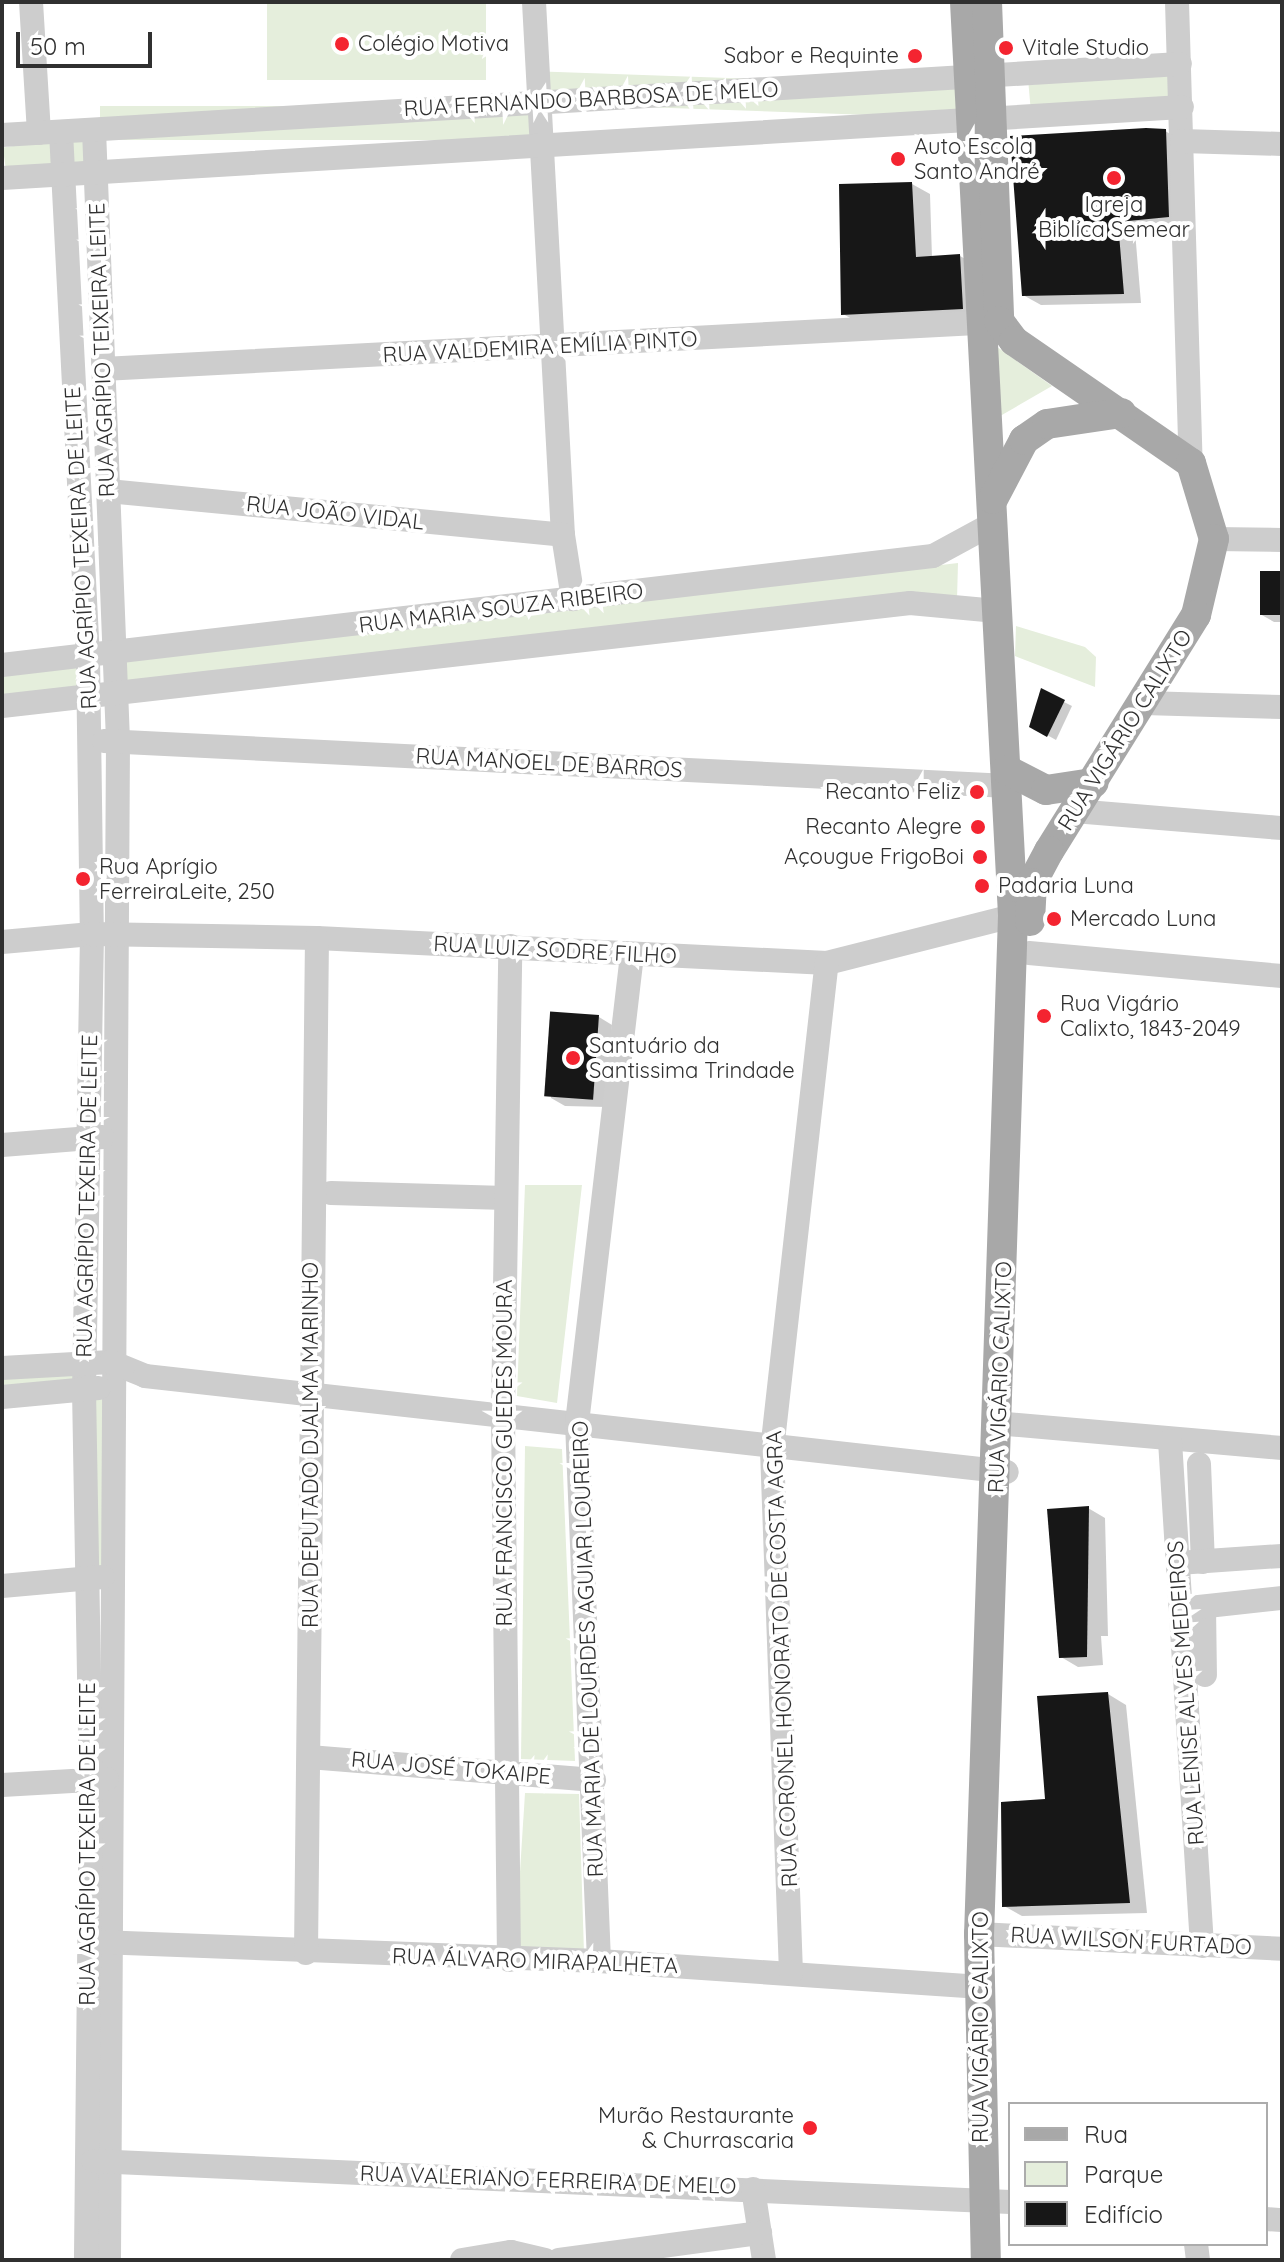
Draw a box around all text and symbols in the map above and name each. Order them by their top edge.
scale bar [20,16,156,66]
text: 50 m [30,31,86,61]
place label: Colégio Motiva [358,31,509,57]
marker: Colégio Motiva [333,35,351,53]
place label: Vitale Studio [1022,35,1149,61]
marker: Vitale Studio [997,39,1015,57]
place label: Sabor e Requinte [724,43,899,69]
marker: Sabor e Requinte [906,47,924,65]
street label: RUA FERNANDO BARBOSA DE MELO [403,76,779,122]
place label: Auto Escola Santo André [914,133,1040,184]
marker: Auto Escola Santo André [889,150,907,168]
marker: Igreja Biblíca Semear [1105,169,1123,187]
place label: Igreja Biblíca Semear [1038,191,1190,242]
street label: RUA AGRÍPIO TEIXEIRA LEITE [84,202,120,498]
street label: RUA VALDEMIRA EMÍLIA PINTO [382,326,698,368]
street label: RUA AGRÍPIO TEXEIRA DE LEITE [59,386,103,710]
street label: RUA JOÃO VIDAL [245,491,425,535]
street label: RUA MARIA SOUZA RIBEIRO [357,577,645,639]
street label: RUA VIGÁRIO CALIXTO [1052,625,1198,835]
street label: RUA MANOEL DE BARROS [415,743,683,783]
place label: Recanto Feliz [825,779,961,805]
marker: Recanto Feliz [968,783,986,801]
place label: Recanto Alegre [805,814,962,840]
marker: Recanto Alegre [969,818,987,836]
place label: Açougue FrigoBoi [784,844,964,870]
marker: Açougue FrigoBoi [971,848,989,866]
place label: Rua Aprígio FerreiraLeite, 250 [99,853,275,904]
marker: Rua Aprígio FerreiraLeite, 250 [74,870,92,888]
place label: Padaria Luna [998,873,1134,899]
marker: Padaria Luna [973,877,991,895]
place label: Mercado Luna [1070,906,1216,932]
marker: Mercado Luna [1045,910,1063,928]
street label: RUA LUIZ SODRE FILHO [433,930,677,970]
place label: Rua Vigário Calixto, 1843-2049 [1060,990,1241,1042]
marker: Rua Vigário Calixto, 1843-2049 [1035,1007,1053,1025]
place label: Santuário da Santissima Trindade [589,1032,795,1084]
street label: RUA AGRÍPIO TEXEIRA DE LEITE [71,1034,103,1358]
marker: Santuário da Santissima Trindade [564,1049,582,1067]
street label: RUA VIGÁRIO CALIXTO [983,1261,1017,1493]
street label: RUA DEPUTADO DJALMA MARINHO [298,1262,324,1628]
street label: RUA FRANCISCO GUEDES MOURA [492,1279,518,1627]
street label: RUA MARIA DE LOURDES AGUIAR LOUREIRO [567,1420,609,1878]
street label: RUA CORONEL HONORATO DE COSTA AGRA [761,1430,803,1888]
street label: RUA LENISE ALVES MEDEIROS [1162,1540,1210,1846]
street label: RUA AGRÍPIO TEXEIRA DE LEITE [75,1682,101,2006]
street label: RUA JOSÉ TOKAIPE [350,1746,552,1790]
street label: RUA VIGÁRIO CALIXTO [968,1911,994,2143]
street label: RUA WILSON FURTADO [1010,1921,1252,1961]
street label: RUA ÁLVARO MIRAPALHETA [391,1943,679,1979]
place label: Murão Restaurante & Churrascaria [598,2102,794,2154]
legend [1008,2102,1268,2246]
marker: Murão Restaurante & Churrascaria [801,2119,819,2137]
text: Rua [1084,2119,1128,2149]
text: Parque [1084,2159,1163,2189]
street label: RUA VALERIANO FERREIRA DE MELO [359,2160,737,2200]
text: Edifício [1084,2199,1163,2229]

